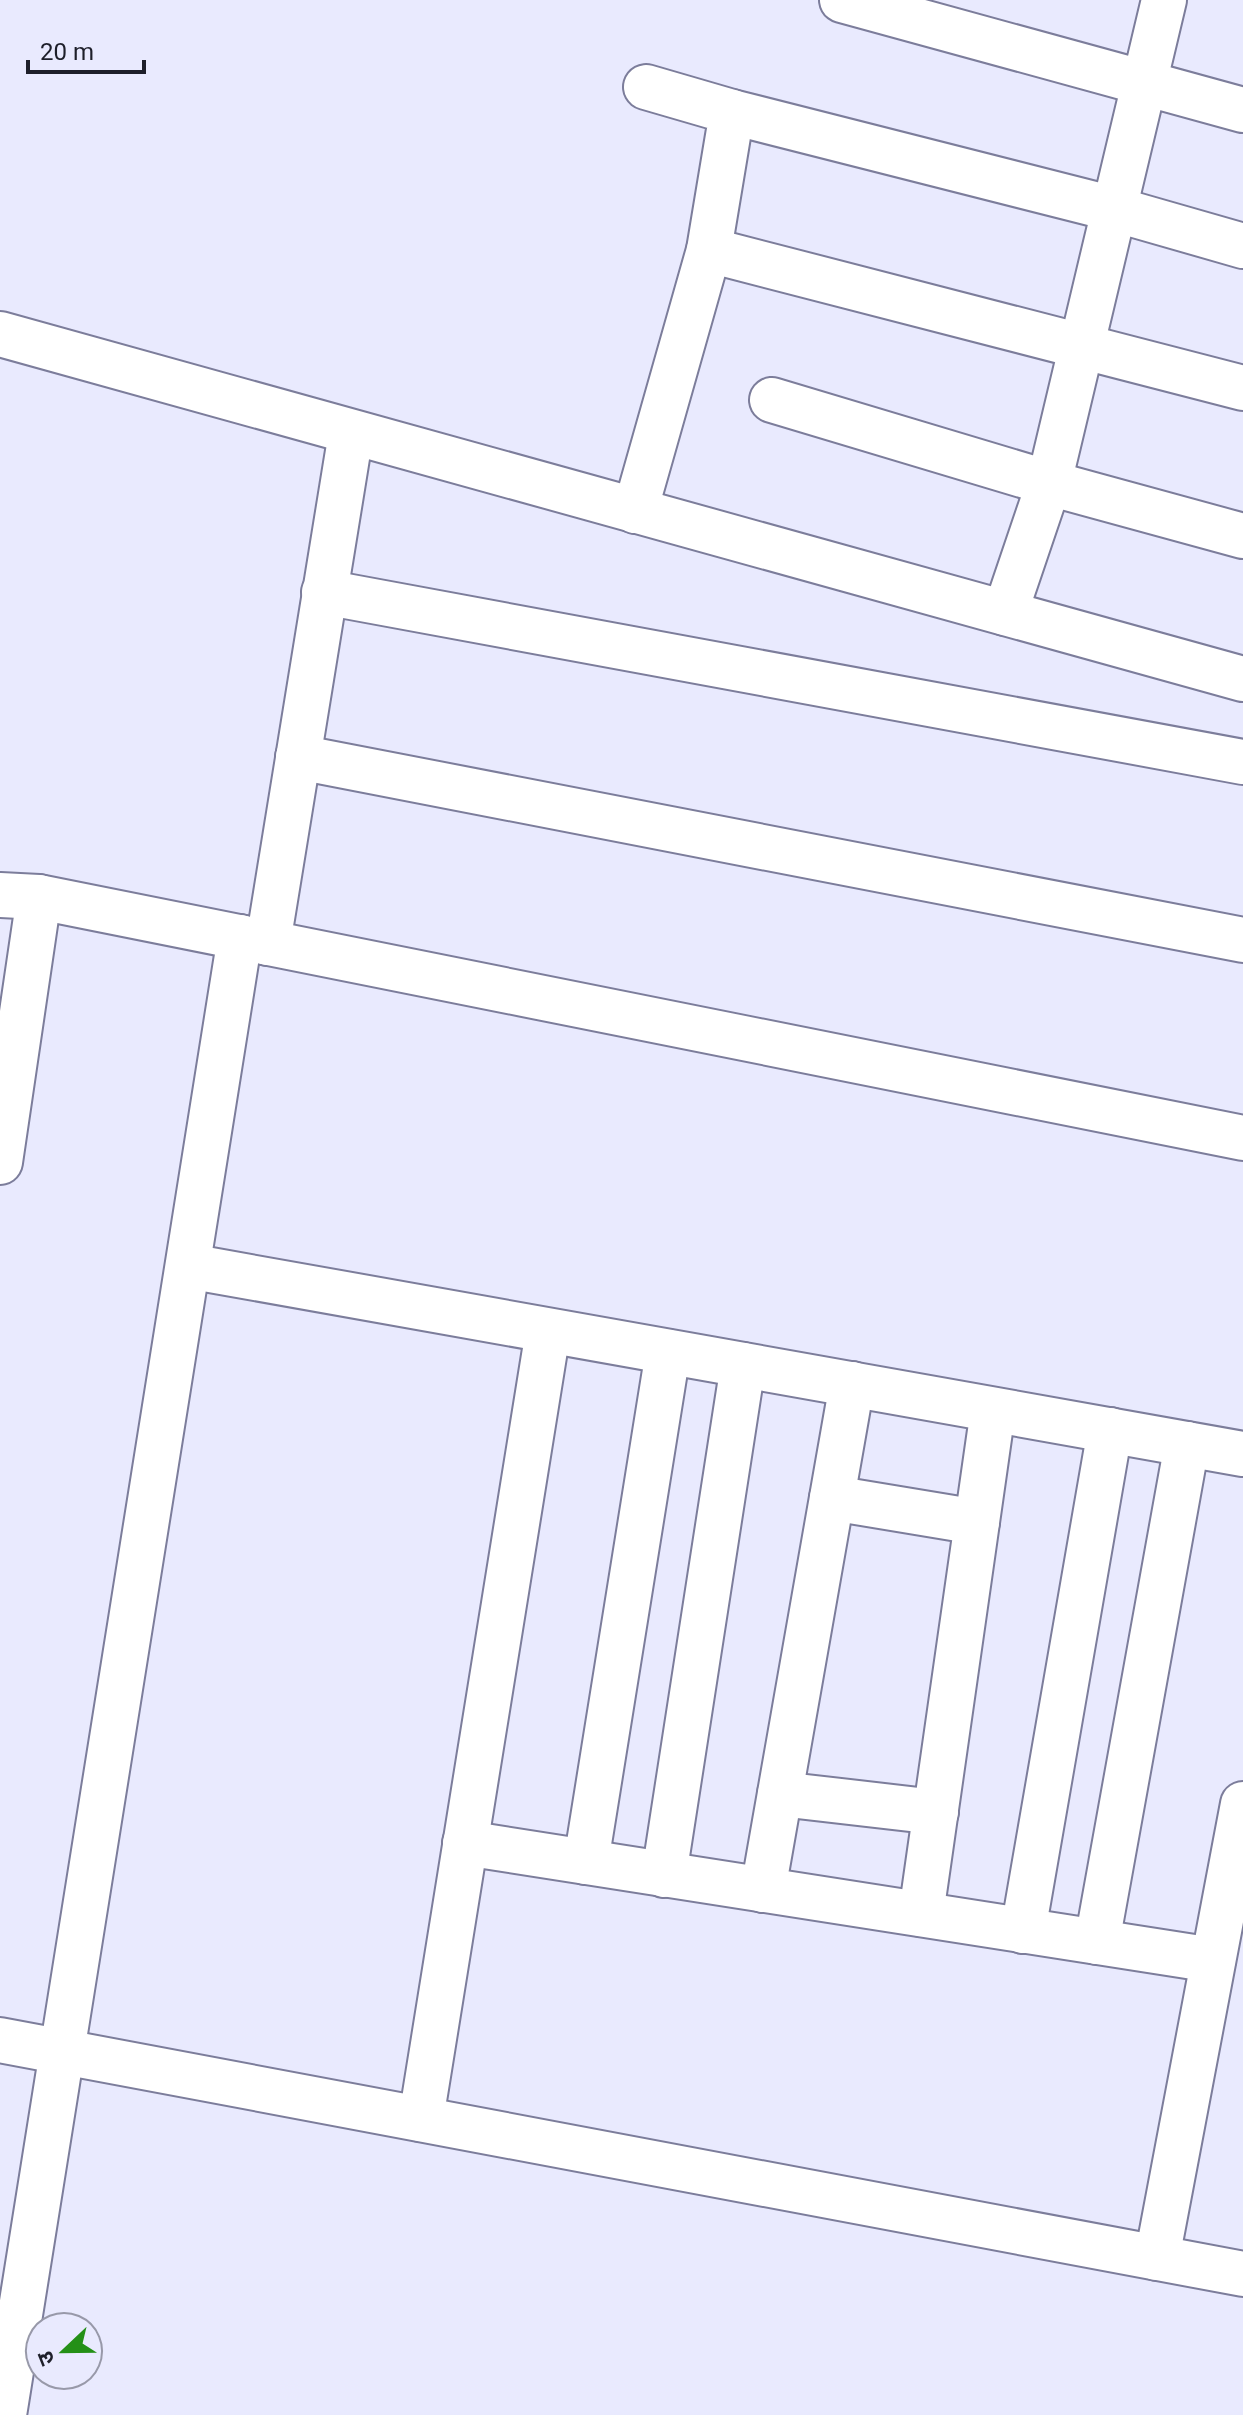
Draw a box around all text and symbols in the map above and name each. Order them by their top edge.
scale bar [28,24,144,74]
text: 20 m [40,38,94,66]
north arrow [24,2311,104,2391]
text: उ [31,2347,60,2369]

